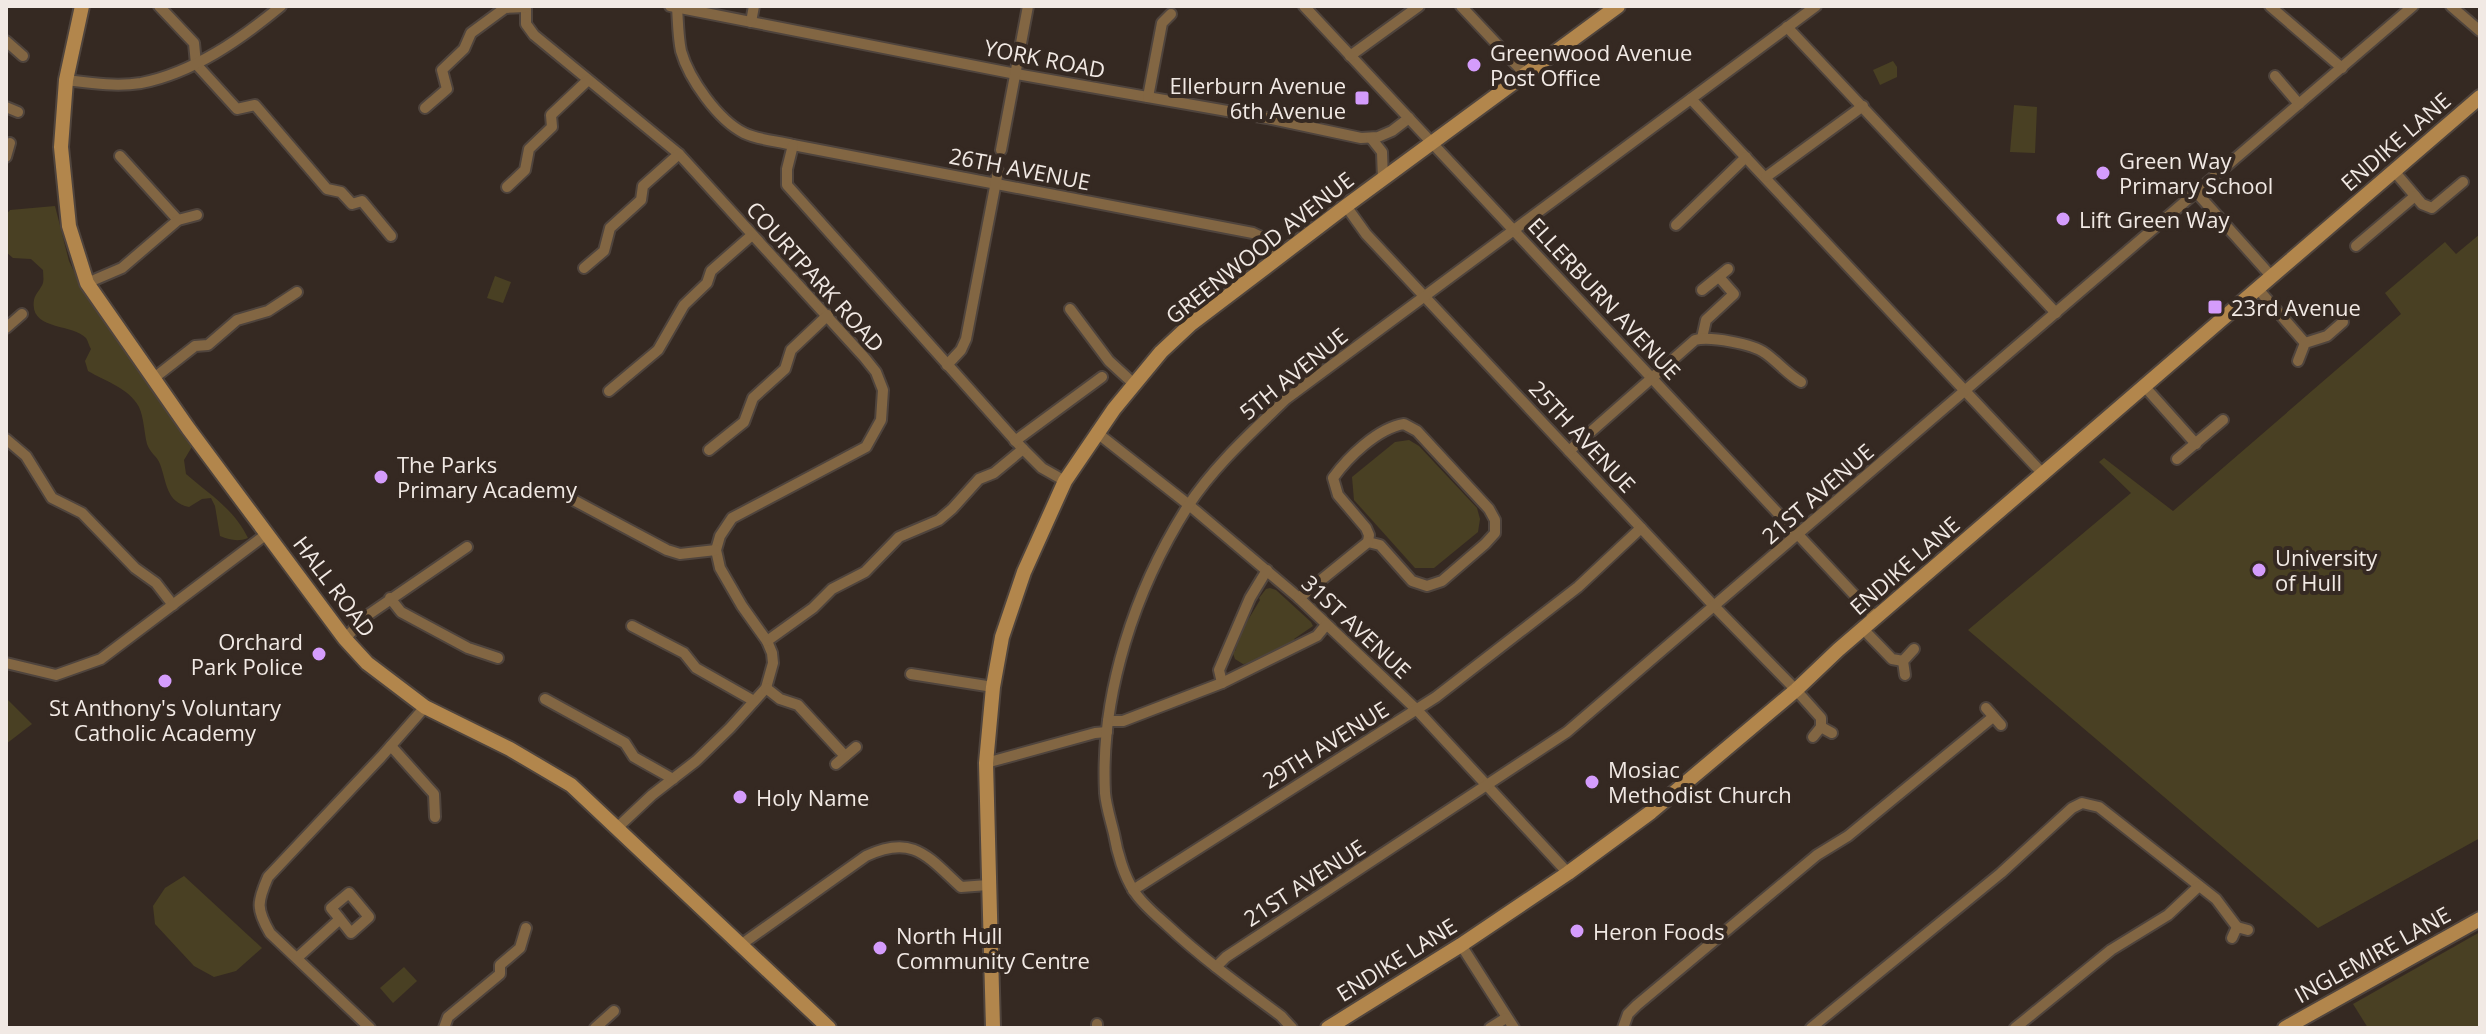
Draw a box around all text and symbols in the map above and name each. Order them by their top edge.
street label: YORK ROAD [982,32,1108,84]
place label: Greenwood Avenue Post Office [1490,37,1692,92]
marker: Greenwood Avenue Post Office [1465,56,1483,74]
place label: Ellerburn Avenue 6th Avenue [1170,70,1346,125]
street label: ENDIKE LANE [2334,85,2456,197]
marker: Ellerburn Avenue 6th Avenue [1353,89,1371,107]
street label: 26TH AVENUE [947,140,1093,196]
place label: Green Way Primary School [2119,145,2273,200]
street label: GREENWOOD AVENUE [1159,164,1359,330]
marker: Green Way Primary School [2094,164,2112,182]
street label: COURTPARK ROAD [740,194,892,358]
place label: Lift Green Way [2079,204,2230,234]
marker: Lift Green Way [2054,210,2072,228]
street label: ELLERBURN AVENUE [1522,211,1688,385]
place label: 23rd Avenue [2231,292,2361,322]
marker: 23rd Avenue [2206,298,2224,316]
street label: 5TH AVENUE [1233,320,1353,426]
street label: 25TH AVENUE [1523,373,1643,499]
street label: 21ST AVENUE [1755,436,1879,550]
place label: The Parks Primary Academy [397,449,578,504]
marker: The Parks Primary Academy [372,468,390,486]
street label: ENDIKE LANE [1843,509,1965,621]
street label: HALL ROAD [287,529,383,643]
place label: University of Hull [2275,542,2378,597]
marker: University of Hull [2250,561,2268,579]
street label: 31ST AVENUE [1296,568,1418,684]
place label: Orchard Park Police [191,626,303,681]
marker: Orchard Park Police [310,645,328,663]
marker: St Anthony's Voluntary Catholic Academy [156,672,174,690]
place label: St Anthony's Voluntary Catholic Academy [49,692,282,747]
street label: 29TH AVENUE [1256,693,1394,795]
place label: Mosiac Methodist Church [1608,754,1792,809]
marker: Mosiac Methodist Church [1583,773,1601,791]
place label: Holy Name [756,782,869,812]
marker: Holy Name [731,788,749,806]
street label: 21ST AVENUE [1237,832,1371,932]
street label: INGLEMIRE LANE [2289,899,2455,1009]
street label: ENDIKE LANE [1330,910,1462,1008]
place label: Heron Foods [1593,916,1725,946]
place label: North Hull Community Centre [896,920,1090,975]
marker: Heron Foods [1568,922,1586,940]
marker: North Hull Community Centre [871,939,889,957]

